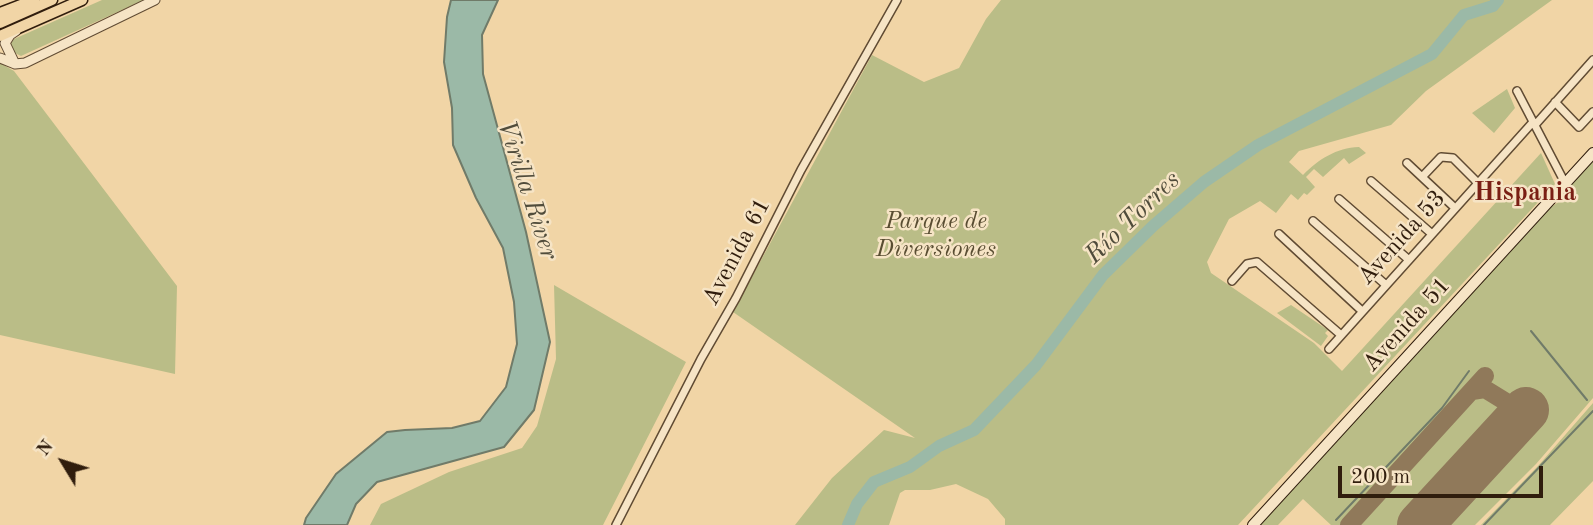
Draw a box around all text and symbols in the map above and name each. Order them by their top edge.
water label: Virilla River [490,116,564,264]
water label: Río Torres [1079,165,1187,271]
district label: Hispania [1473,177,1577,209]
street label: Avenida 53 [1352,185,1452,291]
street label: Avenida 61 [697,193,777,311]
park label: Parque de Diversiones [876,208,996,264]
street label: Avenida 51 [1357,272,1457,378]
north arrow [28,427,98,497]
text: N [34,437,58,460]
scale bar [1341,452,1546,496]
text: 200 m [1351,467,1410,488]

